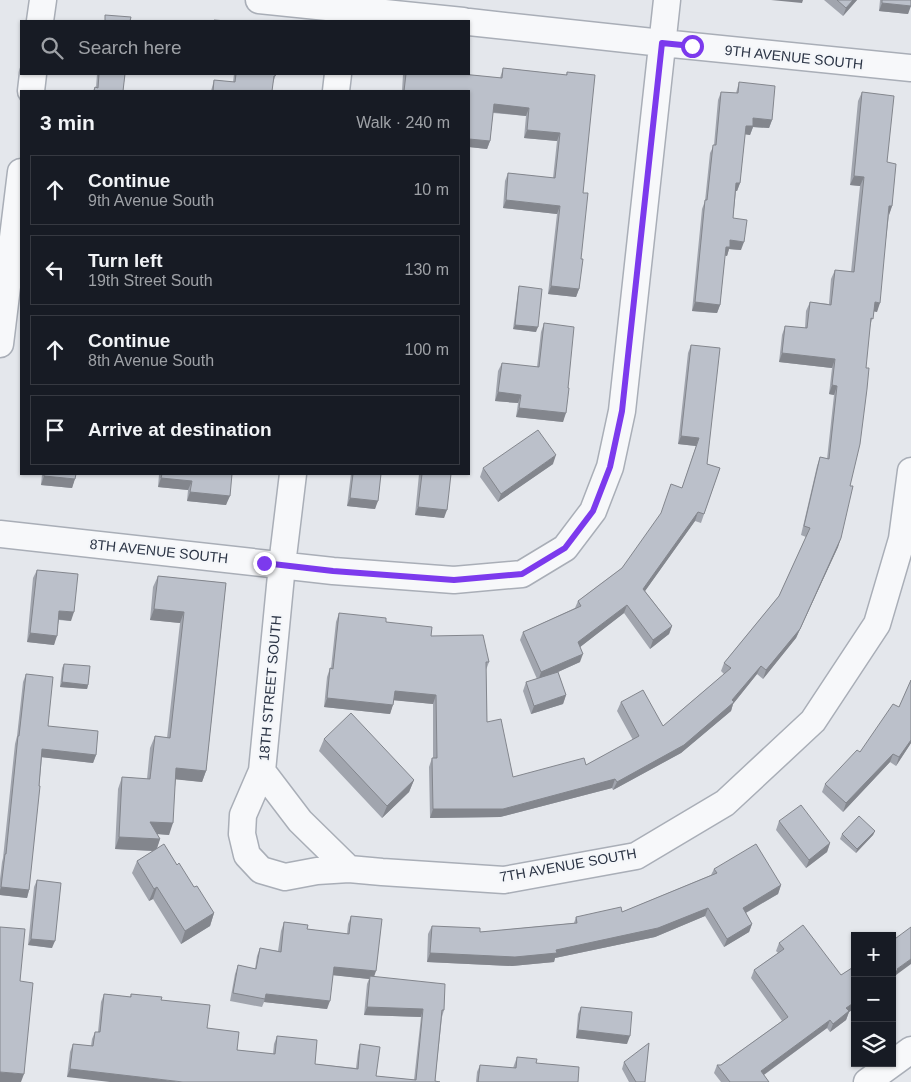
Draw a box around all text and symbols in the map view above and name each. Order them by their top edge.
search box [20,20,470,75]
icon: search [38,34,66,62]
route start [681,35,704,58]
text: Search here [78,37,182,58]
street label: 9TH AVENUE SOUTH [724,42,864,72]
text: 3 min [40,111,95,134]
text: Walk · 240 m [356,114,450,131]
text: Continue [88,170,170,191]
icon: ahead [41,176,69,204]
text: 10 m [413,181,449,198]
text: 9th Avenue South [88,192,214,209]
text: Turn left [88,250,163,271]
icon: left [41,256,69,284]
text: 130 m [405,261,449,278]
text: 19th Street South [88,272,213,289]
text: Continue [88,330,170,351]
icon: ahead [41,336,69,364]
text: 100 m [405,341,449,358]
text: 8th Avenue South [88,352,214,369]
icon: arrive [41,416,69,444]
text: Arrive at destination [88,419,272,440]
street label: 8TH AVENUE SOUTH [89,536,229,566]
route end [253,552,276,575]
street label: 18TH STREET SOUTH [256,615,284,761]
street label: 7TH AVENUE SOUTH [498,845,638,885]
map controls [851,932,896,1067]
button: + [851,932,896,977]
button: − [851,977,896,1022]
button: layers [851,1022,896,1067]

